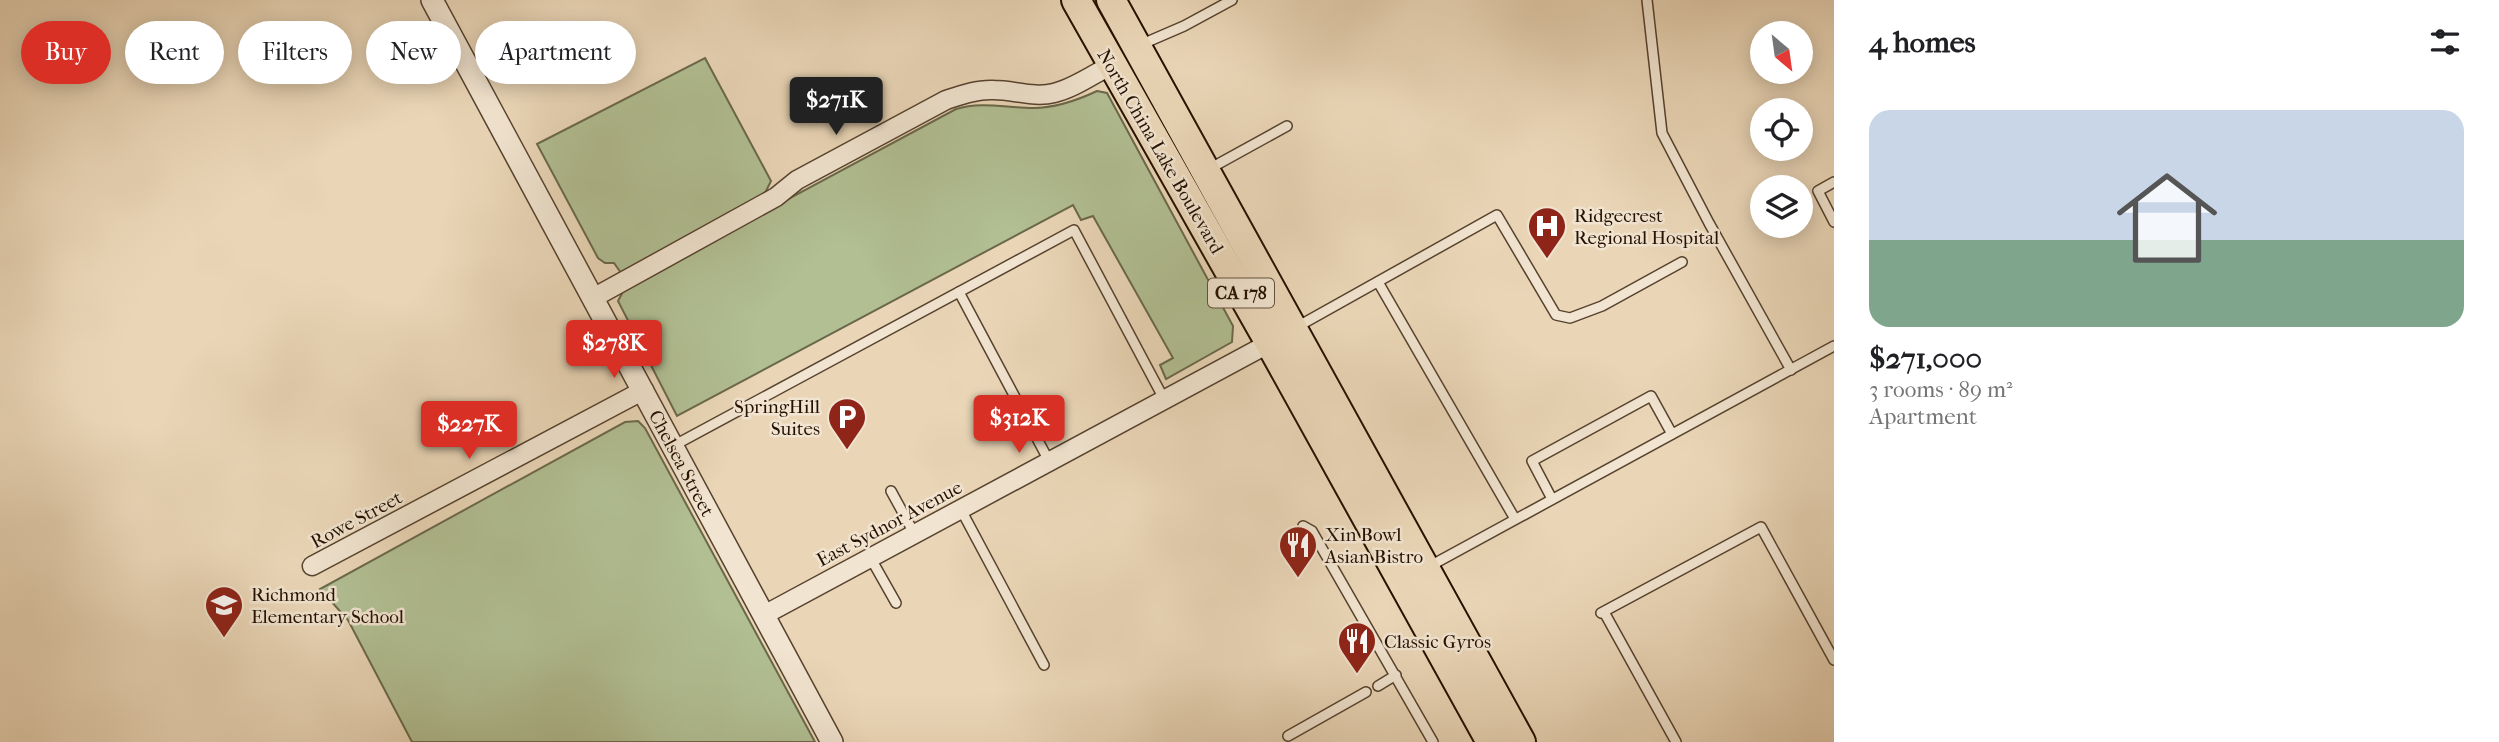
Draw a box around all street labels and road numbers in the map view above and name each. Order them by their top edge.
street label: North China Lake Boulevard [1092,45,1228,258]
road number: CA 178 [1208,278,1274,307]
street label: Chelsea Street [644,406,718,521]
street label: East Sydnor Avenue [813,476,966,571]
street label: Rowe Street [307,487,406,553]

